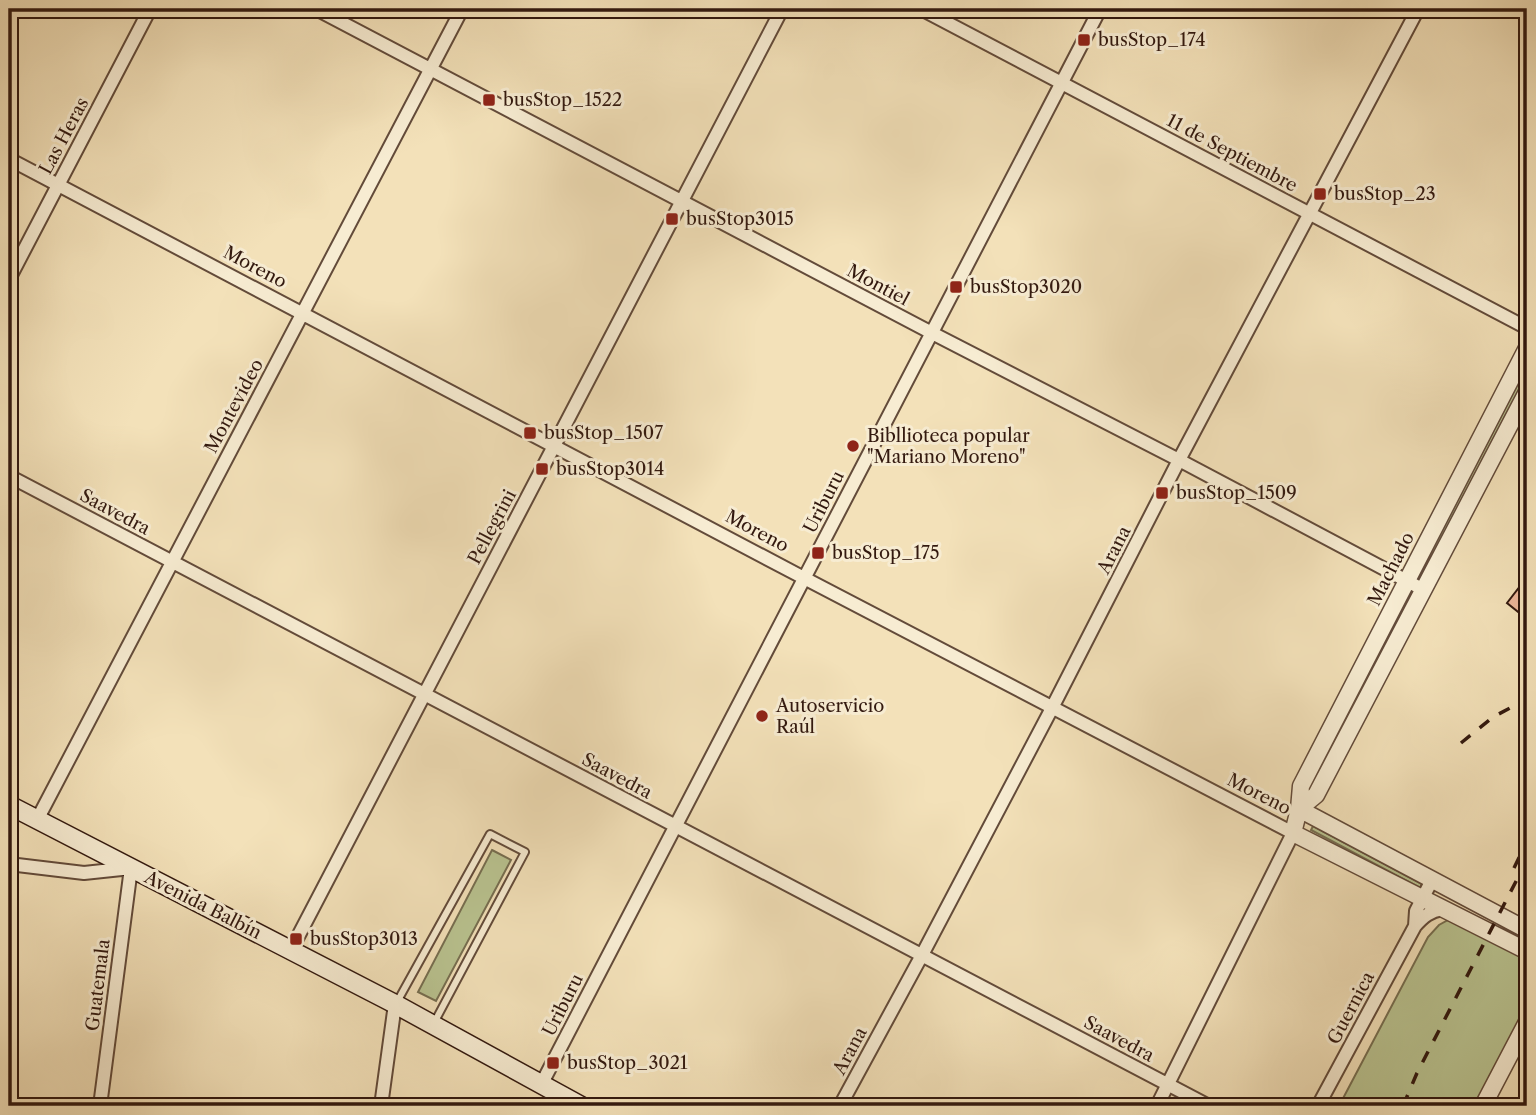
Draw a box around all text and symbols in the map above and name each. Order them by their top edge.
place label: busStop_174 [1098,29,1206,51]
marker: busStop_174 [1076,32,1092,48]
place label: busStop_1522 [503,89,622,111]
marker: busStop_1522 [481,92,497,108]
street label: Las Heras [35,94,93,178]
street label: 11 de Septiembre [1163,109,1301,197]
place label: busStop_23 [1334,183,1436,205]
marker: busStop_23 [1312,186,1328,202]
place label: busStop3015 [686,208,794,230]
marker: busStop3015 [664,211,680,227]
street label: Moreno [220,241,290,293]
street label: Montiel [843,259,913,311]
place label: busStop3020 [970,276,1082,298]
marker: busStop3020 [948,279,964,295]
street label: Montevideo [200,355,268,457]
place label: busStop_1507 [544,422,663,444]
marker: busStop_1507 [522,425,538,441]
place label: Bibllioteca popular "Mariano Moreno" [867,425,1030,468]
marker: Bibllioteca popular "Mariano Moreno" [845,438,861,454]
place label: busStop3014 [556,458,664,480]
marker: busStop3014 [534,461,550,477]
street label: Uriburu [799,467,849,537]
place label: busStop_1509 [1176,482,1297,504]
street label: Saavedra [76,484,154,540]
street label: Pellegrini [463,485,521,568]
marker: busStop_1509 [1154,485,1170,501]
street label: Moreno [722,505,792,557]
street label: Arana [1092,522,1136,579]
street label: Machado [1363,528,1419,610]
place label: busStop_175 [832,542,940,564]
marker: busStop_175 [810,545,826,561]
place label: Autoservicio Raúl [775,695,884,738]
marker: Autoservicio Raúl [754,708,770,724]
street label: Saavedra [578,748,656,804]
street label: Moreno [1223,769,1295,819]
street label: Avenida Balbín [140,866,265,944]
place label: busStop3013 [310,928,418,950]
marker: busStop3013 [288,931,304,947]
street label: Guatemala [81,937,115,1032]
street label: Guernica [1323,968,1379,1048]
street label: Uriburu [538,970,588,1040]
street label: Saavedra [1080,1011,1158,1067]
street label: Arana [828,1023,872,1080]
place label: busStop_3021 [567,1052,688,1074]
marker: busStop_3021 [545,1055,561,1071]

